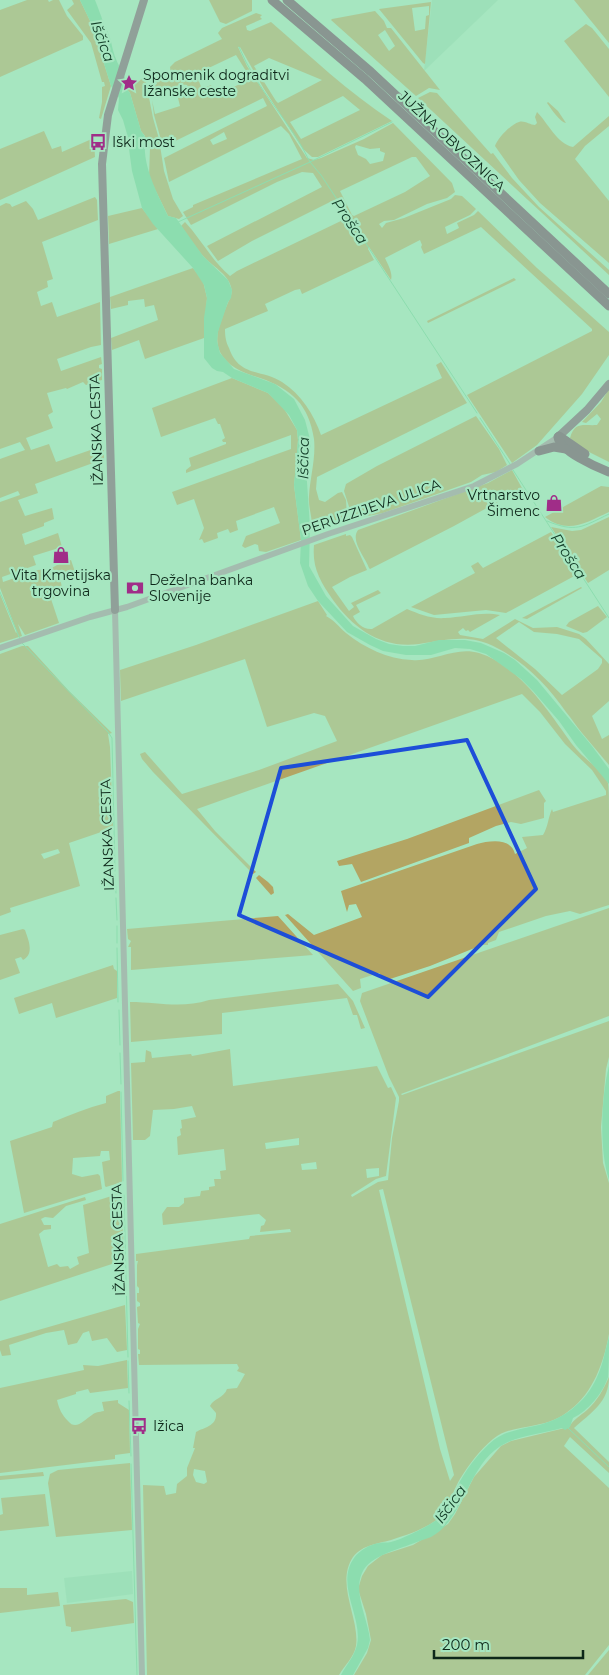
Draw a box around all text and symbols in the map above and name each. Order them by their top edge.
water label: Iščica [87,18,119,64]
place label: Spomenik dograditvi Ižanske ceste [143,66,290,100]
place icon: Spomenik dograditvi Ižanske ceste [119,73,139,93]
street label: JUŽNA OBVOZNICA [394,86,510,196]
bus stop icon: Iški most [88,132,108,152]
place label: Iški most [112,133,175,151]
water label: Prošca [328,194,372,248]
street label: IŽANSKA CESTA [85,373,107,486]
water label: Iščica [293,436,313,480]
street label: PERUZZIJEVA ULICA [299,475,444,539]
place label: Vrtnarstvo Šimenc [467,486,540,520]
shop icon: Vrtnarstvo Šimenc [544,493,564,513]
water label: Prošca [547,529,591,583]
shop icon: Vita Kmetijska trgovina [51,545,71,565]
place label: Vita Kmetijska trgovina [11,566,111,600]
place label: Deželna banka Slovenije [149,571,253,605]
bank icon: Deželna banka Slovenije [125,578,145,598]
street label: IŽANSKA CESTA [96,778,118,891]
street label: IŽANSKA CESTA [107,1183,129,1296]
bus stop icon: Ižica [129,1416,149,1436]
place label: Ižica [153,1417,184,1435]
water label: Iščica [430,1481,470,1527]
scale bar [434,1628,583,1660]
text: 200 m [442,1635,490,1654]

